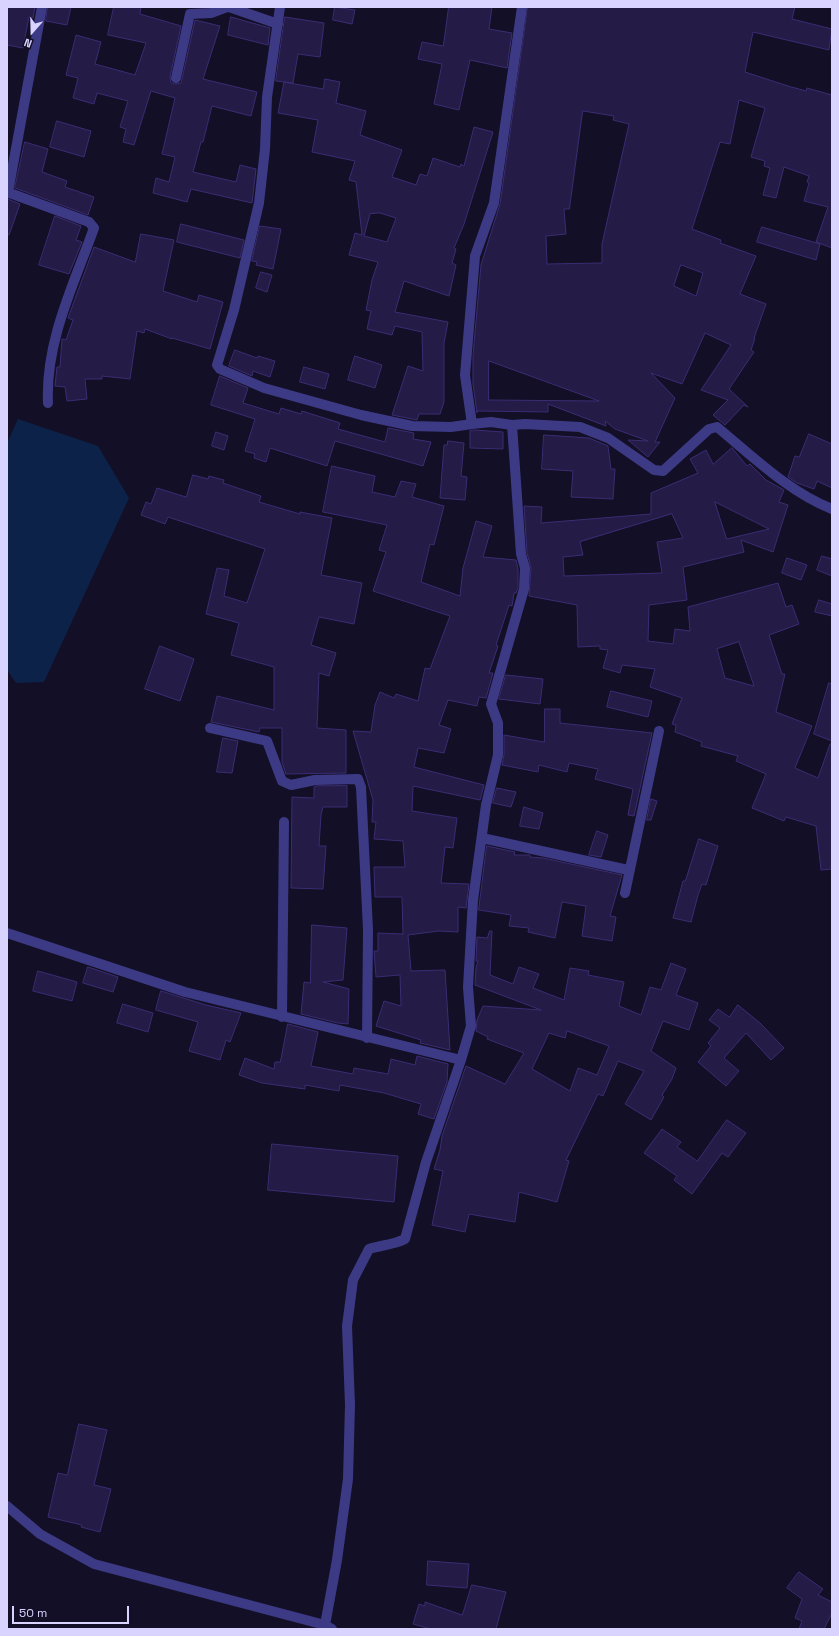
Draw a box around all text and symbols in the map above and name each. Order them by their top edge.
north arrow [12,12,52,52]
text: N [22,35,34,51]
scale bar [14,1598,131,1624]
text: 50 m [19,1605,47,1621]

